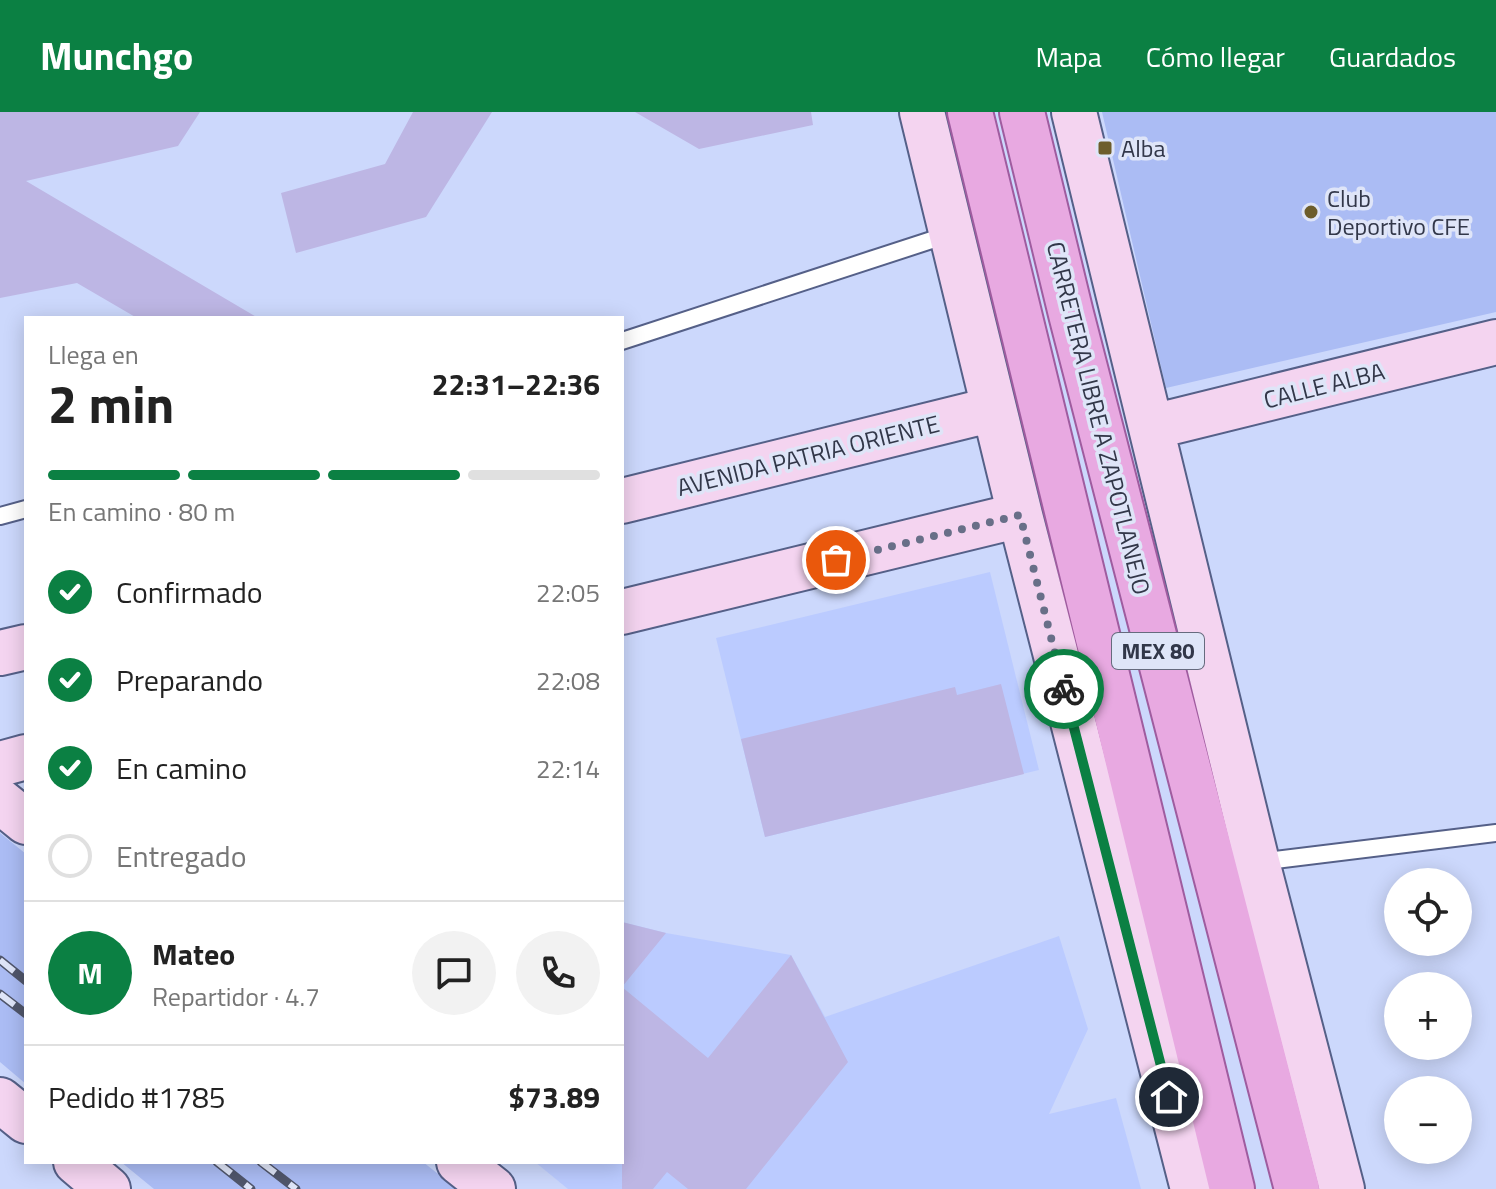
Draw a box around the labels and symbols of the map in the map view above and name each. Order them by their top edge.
place label: Alba [1121,130,1166,166]
marker: Alba [1096,139,1114,157]
place label: Club Deportivo CFE [1327,180,1470,244]
marker: Club Deportivo CFE [1302,203,1320,221]
street label: CARRETERA LIBRE A ZAPOTLANEJO [1038,238,1160,598]
street label: CALLE ALBA [1260,353,1388,417]
street label: AVENIDA PATRIA ORIENTE [673,405,943,505]
pin [802,526,870,594]
road number: MEX 80 [1112,633,1204,669]
courier [1024,649,1104,729]
pin [1135,1063,1203,1131]

